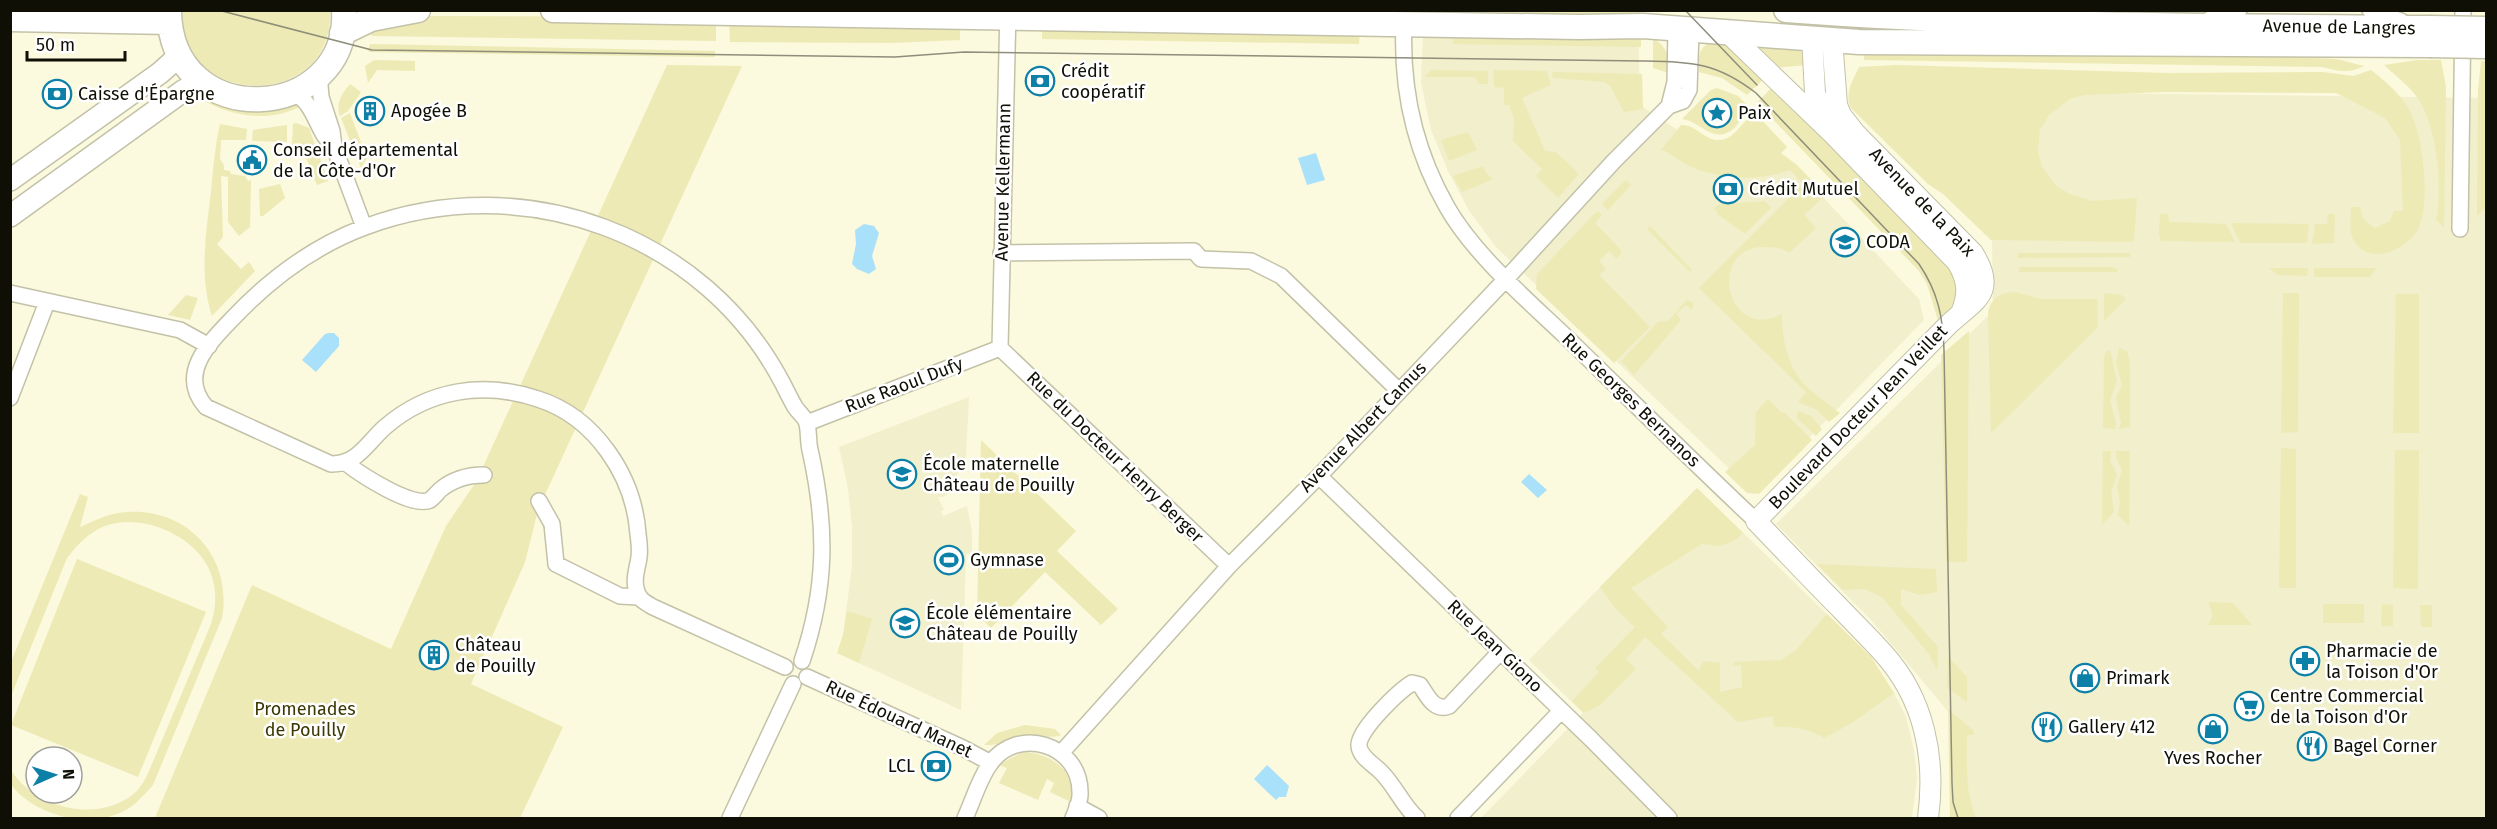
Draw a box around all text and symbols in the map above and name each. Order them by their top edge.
street label: Avenue de Langres [2262,15,2416,39]
scale bar [27,24,124,62]
text: 50 m [36,34,75,56]
place label: Crédit coopératif [1061,60,1146,103]
bank icon: Crédit coopératif [1024,65,1056,97]
bank icon: Caisse d'Épargne [41,78,73,110]
place label: Caisse d'Épargne [78,82,215,105]
building icon: Apogée B [354,95,386,127]
place icon: Paix [1701,97,1733,129]
place label: Apogée B [391,100,467,122]
place label: Paix [1738,102,1771,124]
street label: Avenue Kellermann [991,103,1015,261]
place label: Conseil départemental de la Côte-d'Or [273,139,458,182]
street label: Avenue de la Paix [1865,143,1980,261]
public building icon: Conseil départemental de la Côte-d'Or [236,144,268,176]
bank icon: Crédit Mutuel [1712,173,1744,205]
place label: Crédit Mutuel [1749,178,1859,200]
school or university icon: CODA [1829,226,1861,258]
place label: CODA [1866,231,1911,253]
street label: Boulevard Docteur Jean Veillet [1764,320,1952,514]
street label: Rue Georges Bernanos [1557,328,1705,472]
street label: Rue Raoul Dufy [842,352,966,418]
street label: Avenue Albert Camus [1295,357,1431,497]
street label: Rue du Docteur Henry Berger [1022,367,1208,547]
place label: École maternelle Château de Pouilly [923,452,1075,496]
school or university icon: École maternelle Château de Pouilly [886,458,918,490]
sports icon: Gymnase [933,544,965,576]
place label: Gymnase [970,549,1044,571]
street label: Rue Jean Giono [1443,595,1547,697]
place label: École élémentaire Château de Pouilly [926,601,1078,645]
school or university icon: École élémentaire Château de Pouilly [889,607,921,639]
place label: Château de Pouilly [455,634,536,677]
building icon: Château de Pouilly [418,639,450,671]
place label: Pharmacie de la Toison d'Or [2326,640,2438,683]
pharmacy icon: Pharmacie de la Toison d'Or [2289,645,2321,677]
shop icon: Primark [2069,662,2101,694]
place label: Primark [2106,667,2170,689]
street label: Rue Édouard Manet [822,674,977,763]
place label: Centre Commercial de la Toison d'Or [2270,685,2423,728]
supermarket icon: Centre Commercial de la Toison d'Or [2233,690,2265,722]
park label: Promenades de Pouilly [254,698,356,741]
restaurant icon: Gallery 412 [2031,711,2063,743]
shop icon: Yves Rocher [2197,713,2229,745]
place label: Gallery 412 [2068,716,2155,738]
restaurant icon: Bagel Corner [2296,730,2328,762]
place label: Bagel Corner [2333,735,2437,757]
north arrow [24,745,84,805]
place label: Yves Rocher [2164,747,2262,769]
bank icon: LCL [920,750,952,782]
place label: LCL [888,755,915,777]
text: N [59,768,78,780]

